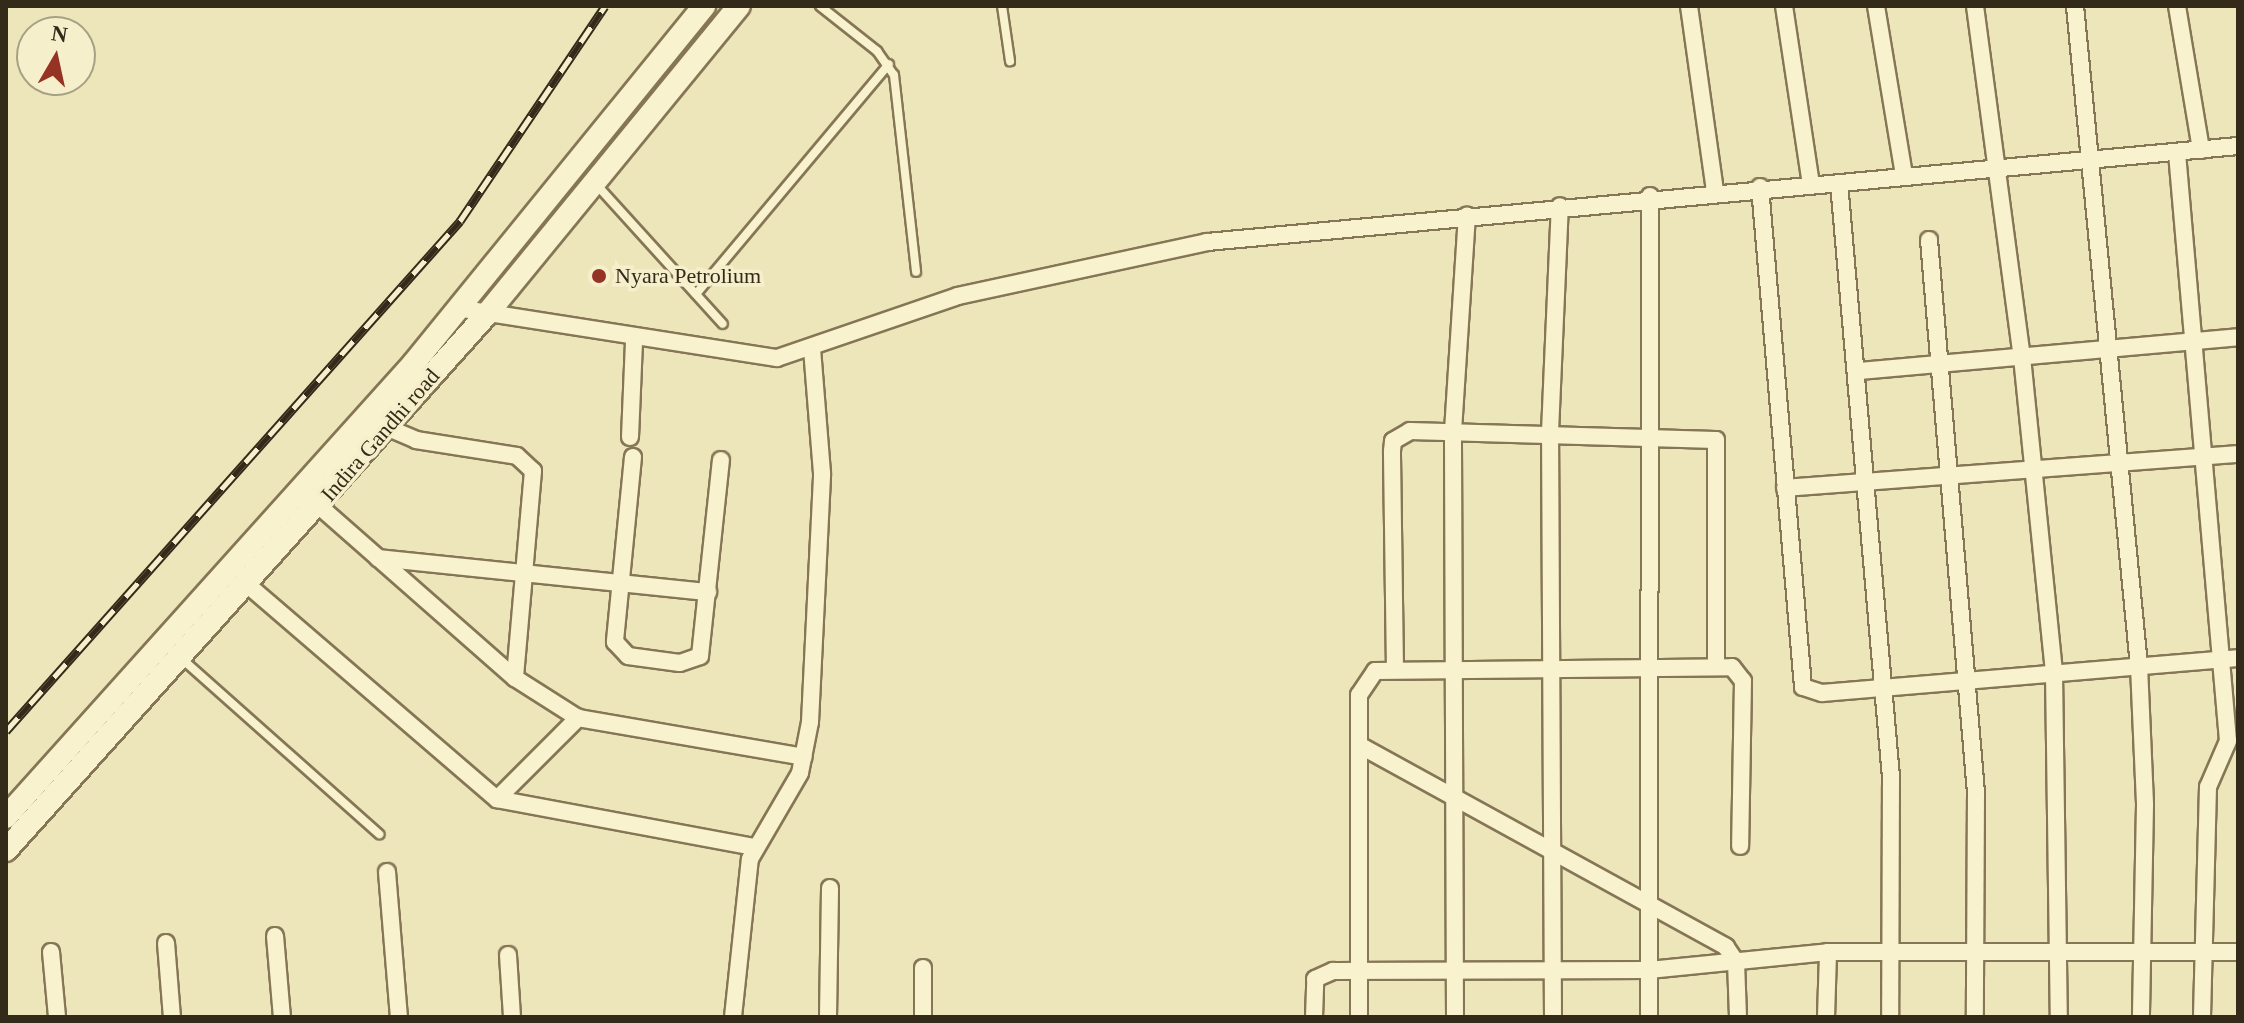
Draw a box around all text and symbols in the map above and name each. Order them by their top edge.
north arrow [16,16,96,96]
text: N [50,20,69,47]
place label: Nyara Petrolium [615,263,761,289]
marker: Nyara Petrolium [590,267,608,285]
street label: Indira Gandhi road [315,363,445,507]

